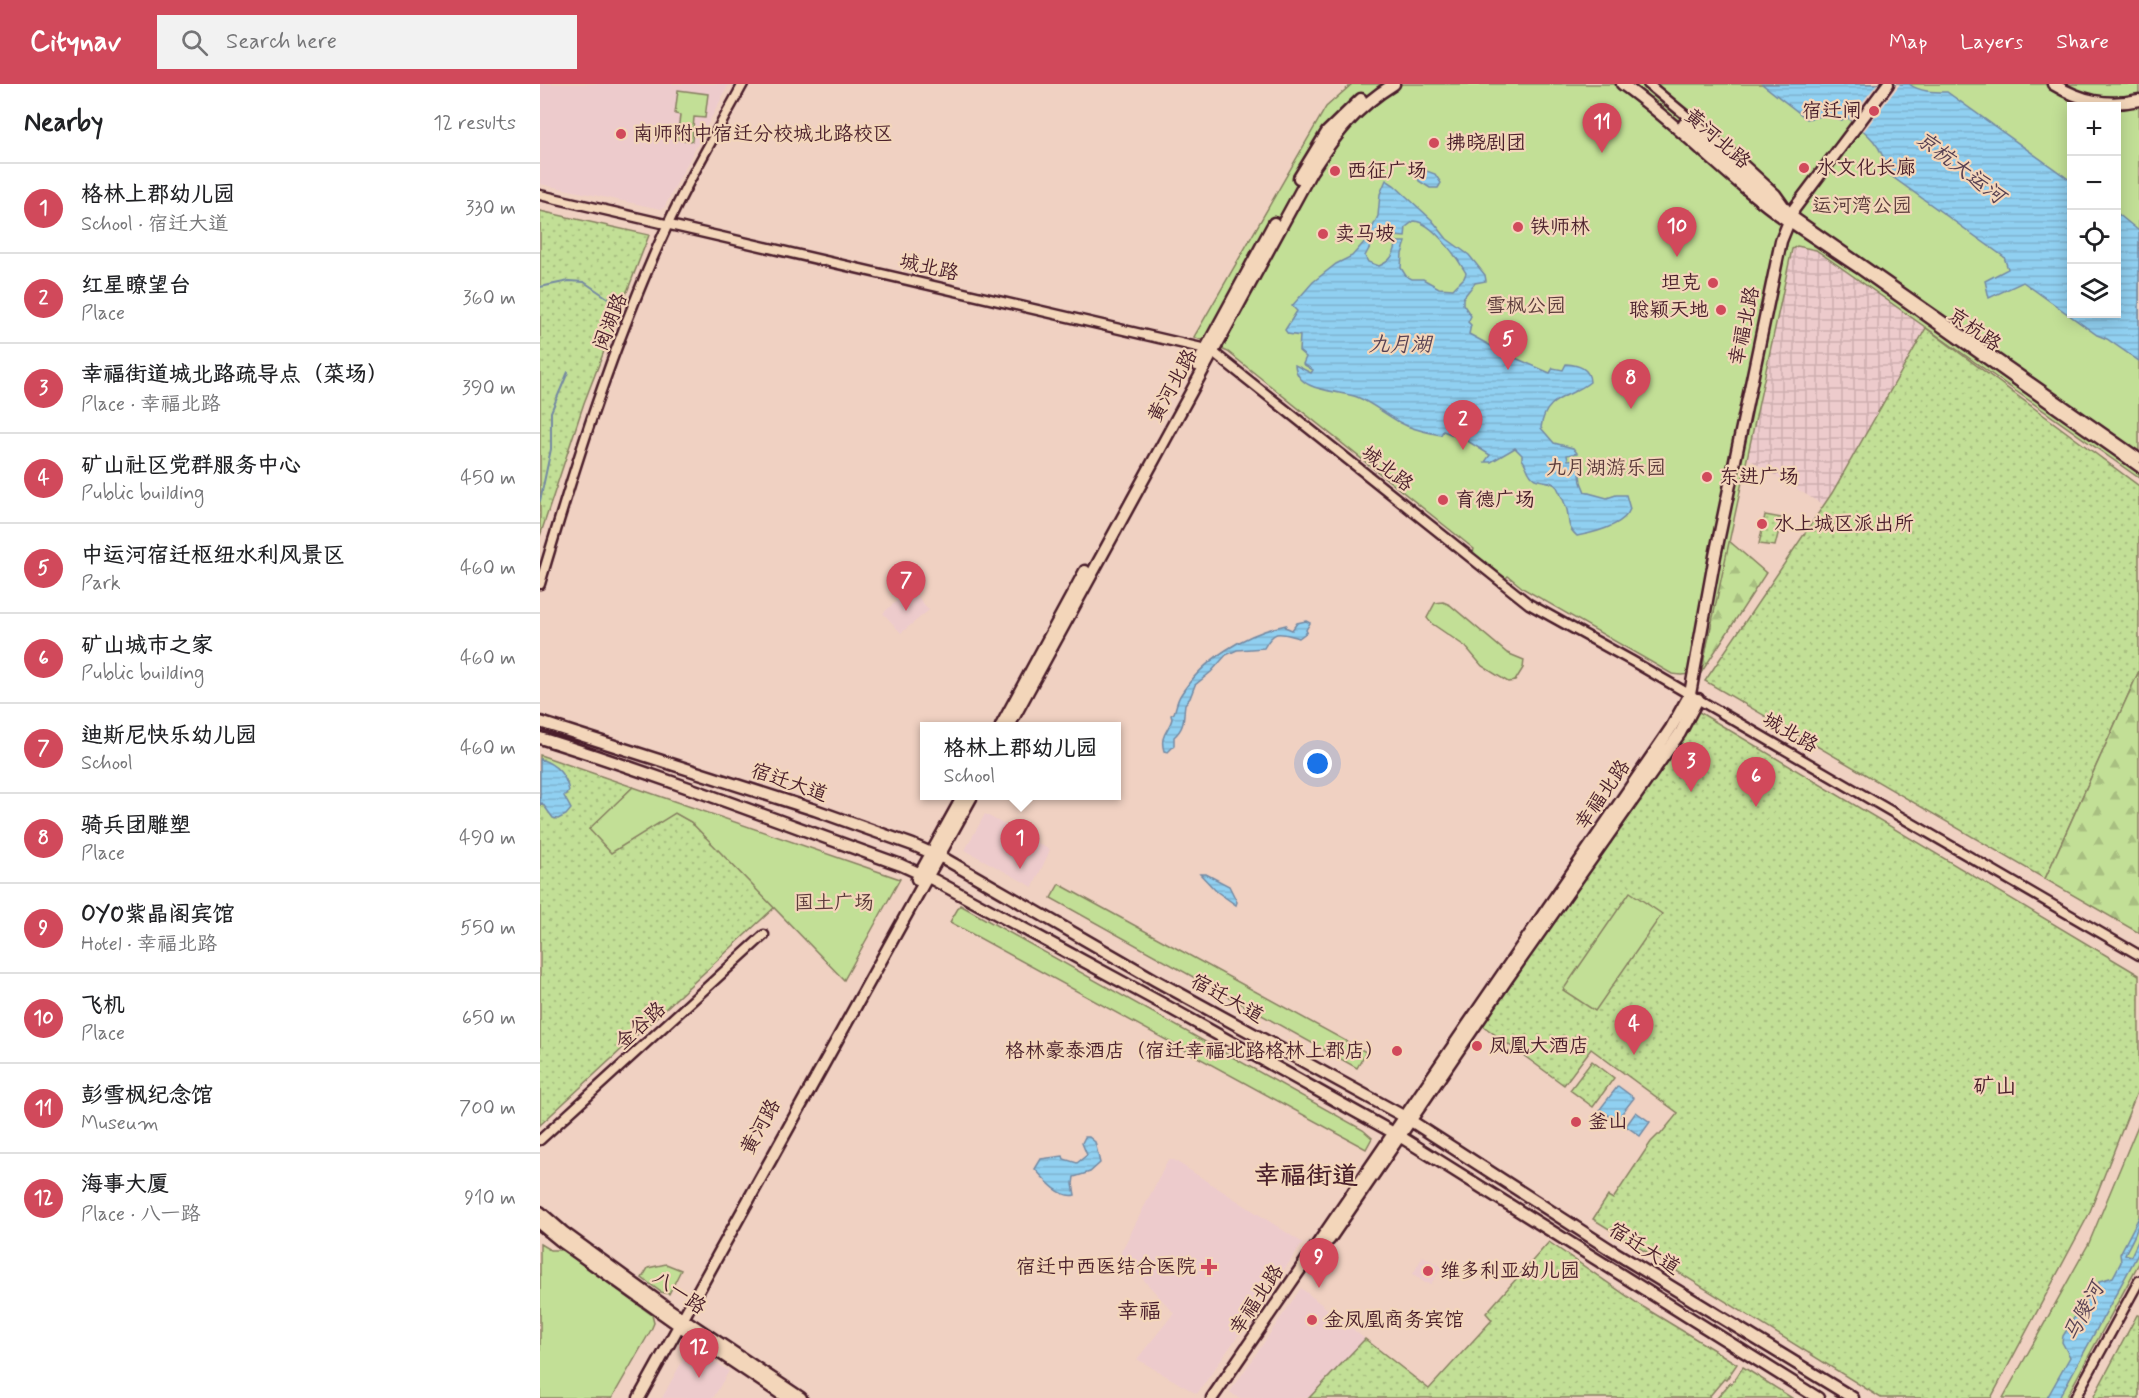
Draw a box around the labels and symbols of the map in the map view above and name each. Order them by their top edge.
place label: 宿迁闸 [1802,98,1862,125]
street label: 黄河北路 [1678,103,1757,176]
pin: 11 [1582,104,1622,153]
marker: 宿迁闸 [1867,104,1881,118]
place label: 南师附中宿迁分校城北路校区 [633,121,893,148]
water label: 京杭大运河 [1910,125,2013,213]
marker: 南师附中宿迁分校城北路校区 [614,127,628,141]
place label: 拂晓剧团 [1446,130,1526,157]
marker: 拂晓剧团 [1427,136,1441,150]
place label: 水文化长廊 [1816,155,1916,182]
place label: 西征广场 [1347,158,1427,185]
marker: 水文化长廊 [1797,161,1811,175]
marker: 西征广场 [1328,164,1342,178]
park label: 运河湾公园 [1812,193,1912,220]
pin: 10 [1658,208,1696,257]
place label: 铁师林 [1530,214,1590,241]
marker: 铁师林 [1511,220,1525,234]
place label: 卖马坡 [1335,221,1395,248]
marker: 卖马坡 [1316,227,1330,241]
street label: 城北路 [897,248,962,288]
place label: 坦克 [1661,270,1701,297]
marker: 坦克 [1706,276,1720,290]
street label: 幸福北路 [1723,283,1767,368]
street label: 阅湖路 [588,288,635,355]
park label: 雪枫公园 [1486,293,1566,320]
place label: 聪颖天地 [1629,297,1709,324]
street label: 京杭路 [1942,302,2007,359]
marker: 聪颖天地 [1714,303,1728,317]
pin: 5 [1488,320,1528,370]
water label: 九月湖 [1369,331,1433,359]
street label: 黄河北路 [1142,344,1205,428]
pin: 8 [1612,360,1650,409]
pin: 2 [1444,400,1482,450]
street label: 城北路 [1355,440,1420,499]
park label: 九月湖游乐园 [1546,455,1666,482]
place label: 东进广场 [1719,464,1799,491]
marker: 东进广场 [1700,470,1714,484]
place label: 育德广场 [1455,487,1535,514]
marker: 育德广场 [1436,493,1450,507]
place label: 水上城区派出所 [1774,511,1914,538]
marker: 水上城区派出所 [1755,517,1769,531]
pin: 7 [886,562,926,611]
street label: 城北路 [1757,706,1824,760]
pin: 3 [1672,742,1710,792]
your location [1303,749,1332,778]
street label: 幸福北路 [1569,754,1638,836]
street label: 宿迁大道 [747,757,831,809]
pin: 6 [1736,758,1776,807]
pin: 1 [1000,820,1040,869]
park label: 国土广场 [794,890,874,917]
street label: 宿迁大道 [1185,968,1269,1030]
street label: 金谷路 [610,995,673,1056]
pin: 4 [1614,1006,1654,1055]
place label: 凤凰大酒店 [1489,1033,1589,1060]
place label: 格林豪泰酒店（宿迁幸福北路格林上郡店） [1005,1038,1385,1065]
marker: 凤凰大酒店 [1470,1039,1484,1053]
marker: 格林豪泰酒店（宿迁幸福北路格林上郡店） [1390,1044,1404,1058]
district label: 矿山 [1973,1073,2017,1101]
street label: 黄河路 [735,1093,788,1160]
place label: 釜山 [1588,1109,1628,1136]
marker: 釜山 [1569,1115,1583,1129]
district label: 幸福街道 [1254,1160,1358,1194]
street label: 宿迁大道 [1603,1216,1685,1282]
pin: 9 [1300,1238,1338,1288]
place label: 宿迁中西医结合医院 [1016,1254,1196,1281]
marker: 宿迁中西医结合医院 [1200,1258,1218,1276]
street label: 幸福北路 [1223,1258,1291,1341]
place label: 维多利亚幼儿园 [1440,1258,1580,1285]
marker: 维多利亚幼儿园 [1421,1264,1435,1278]
street label: 八一路 [647,1265,712,1322]
water label: 马陵河 [2057,1275,2113,1346]
district label: 幸福 [1117,1298,1161,1326]
place label: 金凤凰商务宾馆 [1324,1307,1464,1334]
marker: 金凤凰商务宾馆 [1305,1313,1319,1327]
pin: 12 [680,1328,718,1378]

